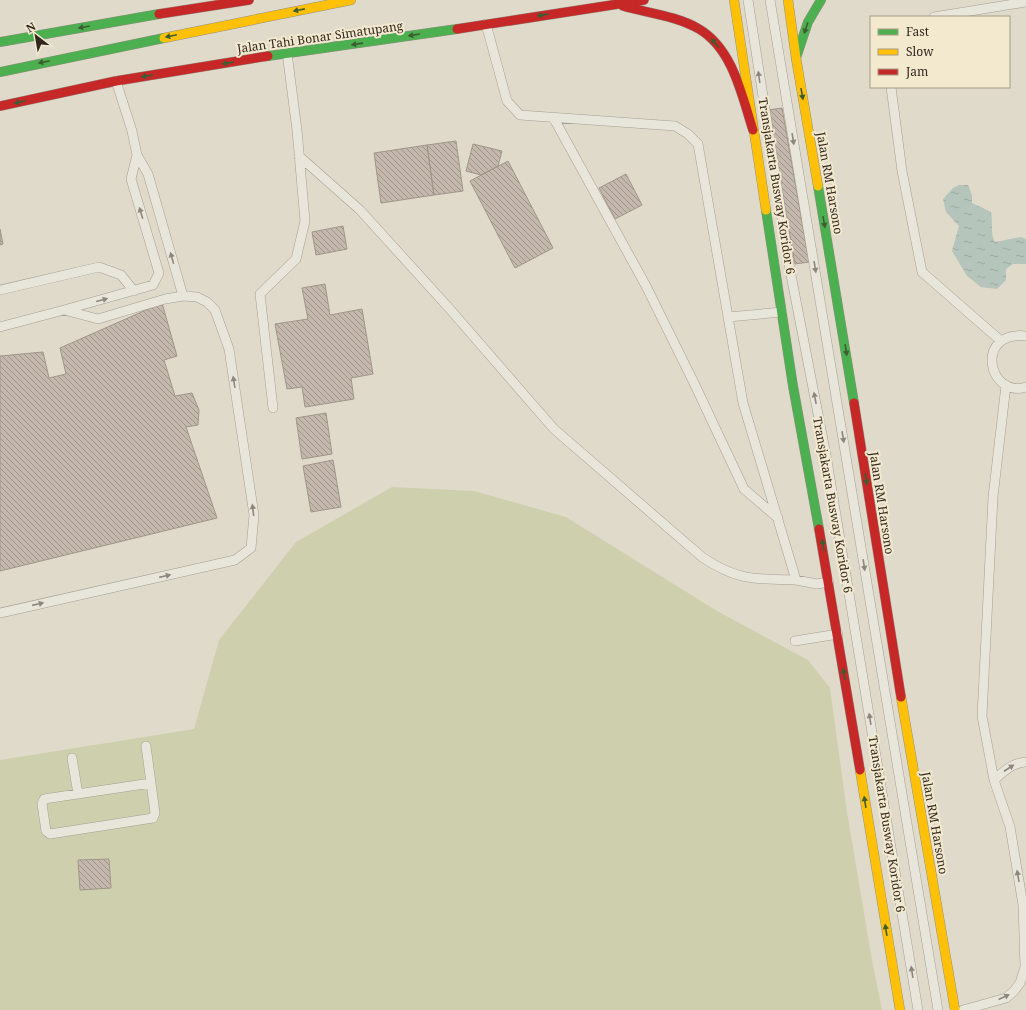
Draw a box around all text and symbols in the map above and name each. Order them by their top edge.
one-way arrow [292,8,305,14]
one-way arrow [537,12,549,18]
north arrow [16,16,56,56]
legend [870,16,1010,88]
street label: Jalan Tahi Bonar Simatupang [235,17,405,57]
text: N [23,18,38,36]
one-way arrow [803,22,809,34]
text: Fast [906,23,929,40]
one-way arrow [78,24,90,30]
one-way arrow [408,32,420,38]
one-way arrow [165,33,177,39]
one-way arrow [711,38,720,49]
one-way arrow [351,41,363,47]
text: Slow [906,43,934,60]
one-way arrow [38,60,50,66]
one-way arrow [222,60,234,66]
text: Jam [905,63,928,80]
one-way arrow [756,70,762,83]
one-way arrow [141,73,153,79]
one-way arrow [799,88,805,100]
street label: Transjakarta Busway Koridor 6 [755,96,799,276]
one-way arrow [14,99,26,105]
street label: Jalan RM Harsono [812,130,847,236]
one-way arrow [791,132,797,145]
one-way arrow [138,207,144,219]
one-way arrow [821,216,827,228]
one-way arrow [169,252,175,264]
one-way arrow [812,261,818,273]
one-way arrow [95,296,108,302]
one-way arrow [843,344,849,356]
one-way arrow [231,376,237,388]
one-way arrow [811,392,817,404]
street label: Transjakarta Busway Koridor 6 [809,416,857,595]
one-way arrow [840,430,846,443]
street label: Jalan RM Harsono [865,450,899,556]
one-way arrow [863,473,869,485]
one-way arrow [250,504,257,516]
one-way arrow [819,539,825,551]
one-way arrow [861,559,867,571]
one-way arrow [159,572,171,578]
one-way arrow [32,601,44,607]
one-way arrow [841,667,847,680]
one-way arrow [867,713,873,725]
street label: Transjakarta Busway Koridor 6 [865,734,909,914]
one-way arrow [1004,764,1014,772]
street label: Jalan RM Harsono [917,770,952,876]
one-way arrow [862,796,868,808]
one-way arrow [1015,870,1021,882]
one-way arrow [883,924,889,936]
one-way arrow [909,965,915,978]
one-way arrow [999,994,1010,1000]

